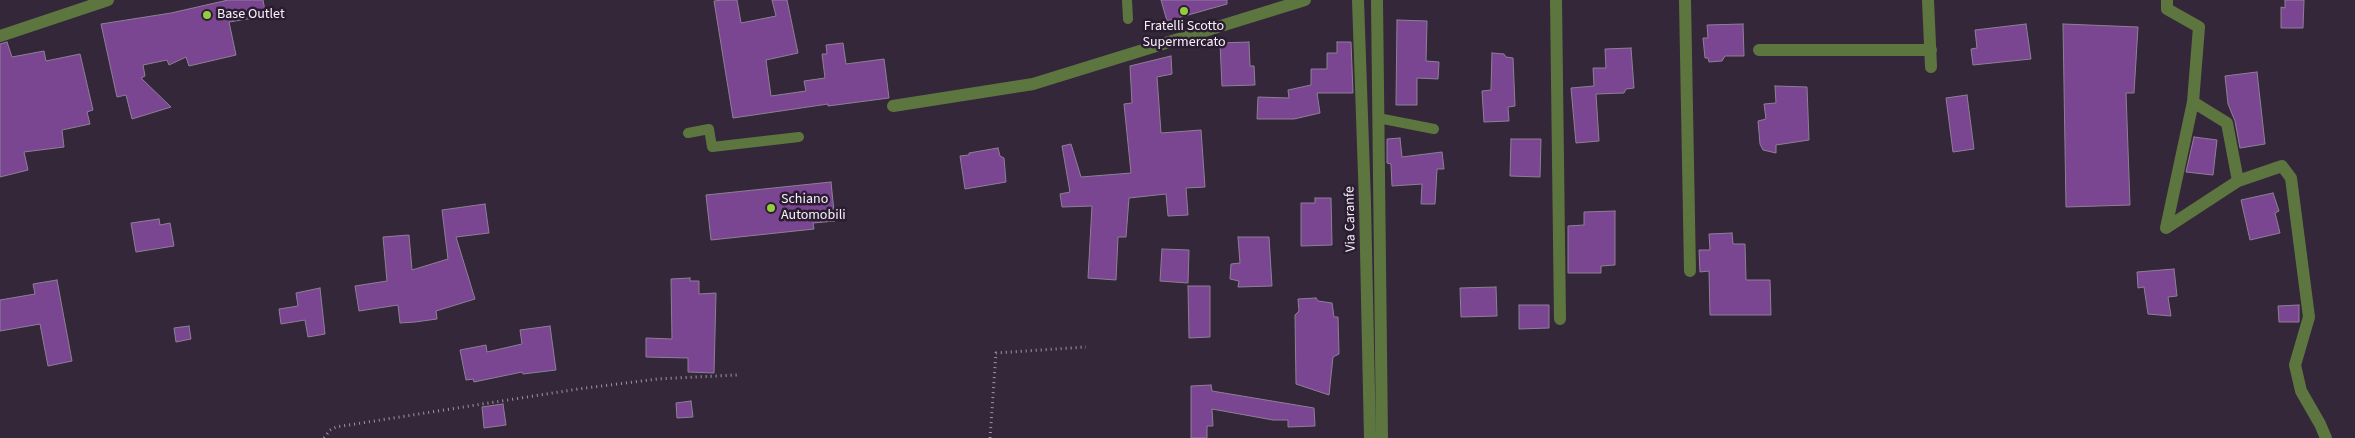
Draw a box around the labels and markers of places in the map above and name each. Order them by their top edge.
marker: Fratelli Scotto Supermercato [1178,5,1190,17]
place label: Base Outlet [217,7,285,23]
marker: Base Outlet [201,9,213,21]
place label: Fratelli Scotto Supermercato [1142,19,1226,52]
place label: Schiano Automobili [781,192,846,224]
marker: Schiano Automobili [765,202,777,214]

